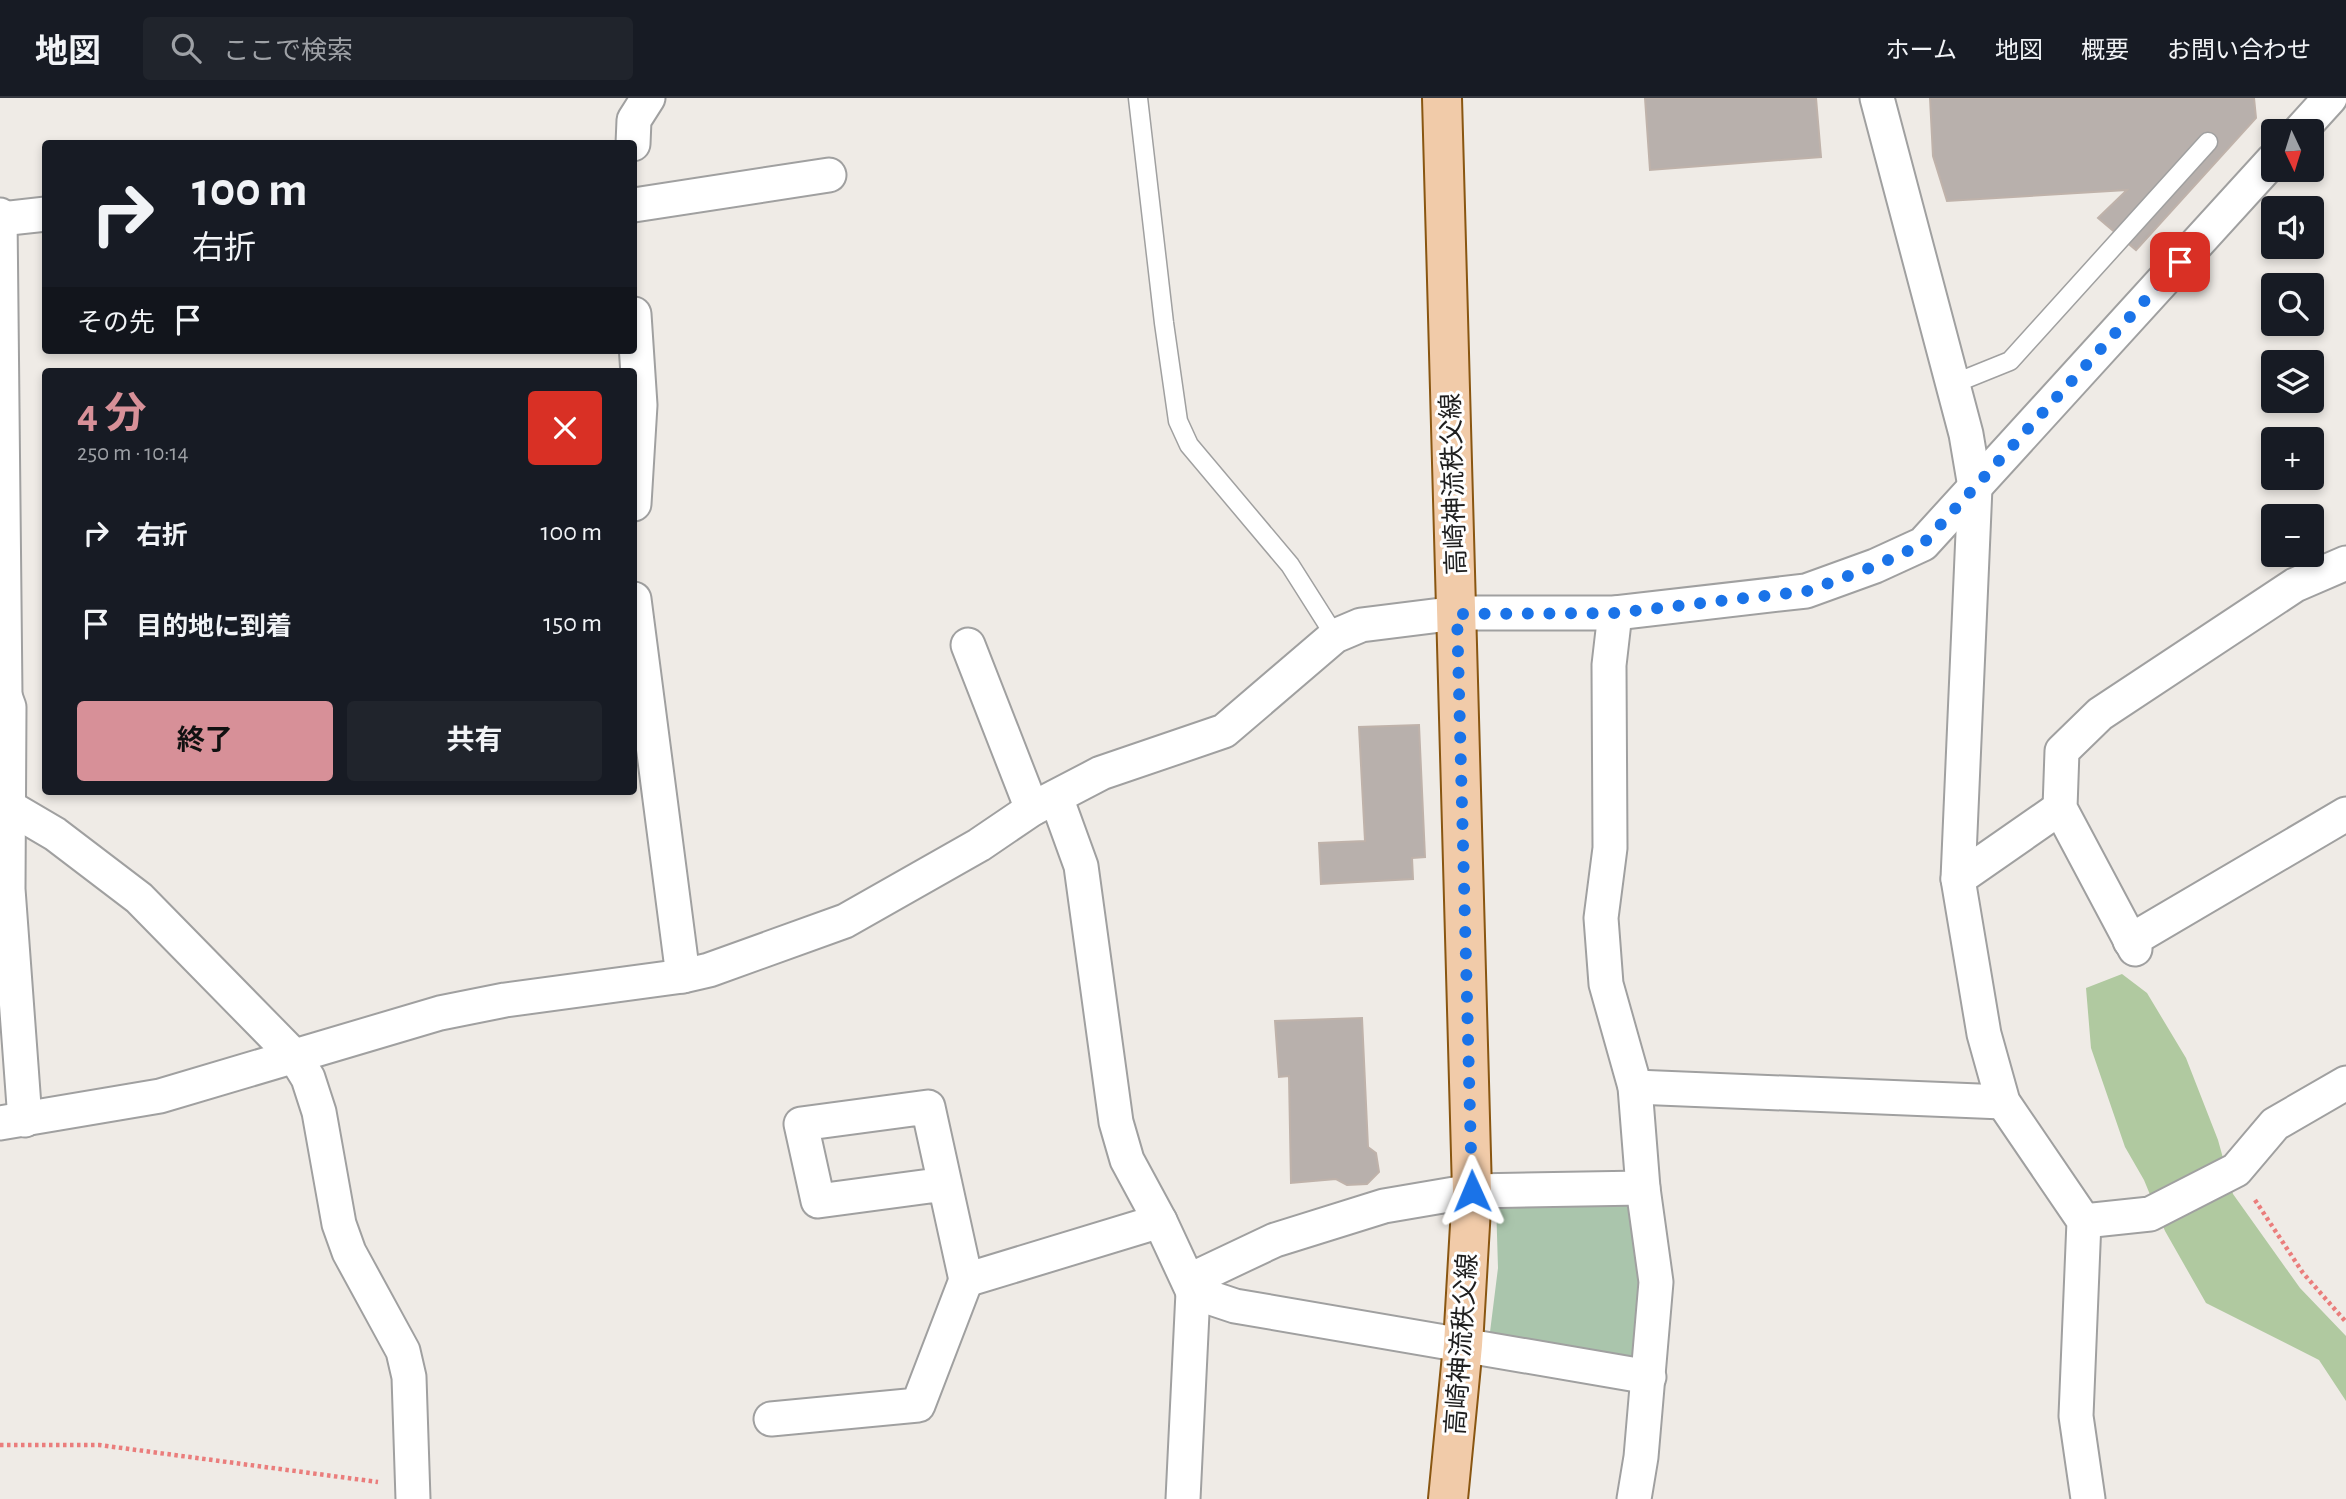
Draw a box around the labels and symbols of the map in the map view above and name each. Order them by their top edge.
north arrow [2261,119,2324,182]
pin [2150,232,2210,292]
street label: 高崎神流秩父線 [1436,393,1470,575]
position arrow [1435,1154,1509,1228]
street label: 高崎神流秩父線 [1441,1252,1481,1436]

